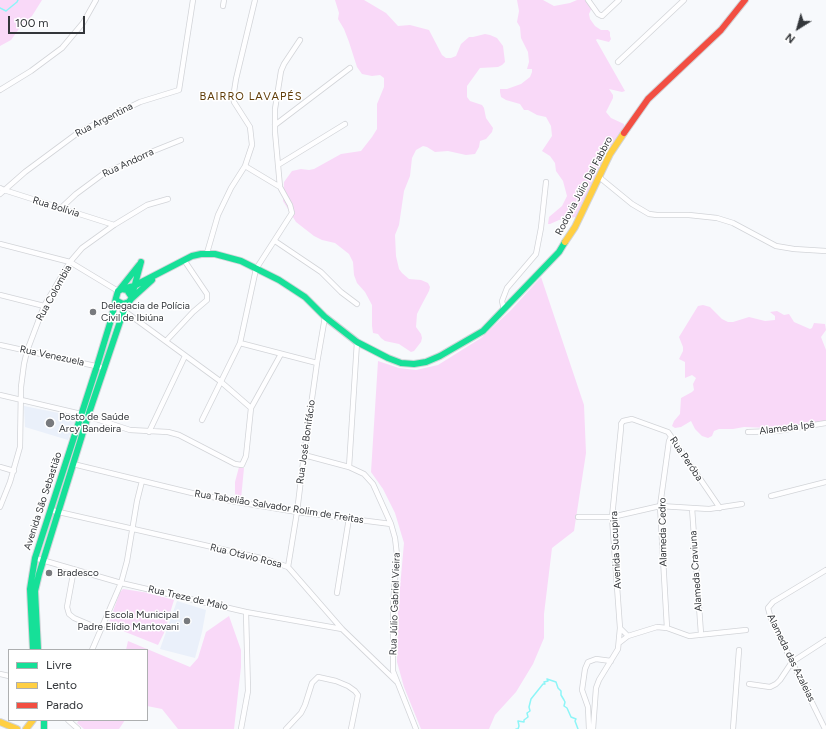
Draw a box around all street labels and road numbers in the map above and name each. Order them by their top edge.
street label: Rua Argentina [73,100,135,140]
street label: Rodovia Júlio Dal Fabbro [553,135,615,237]
street label: Rua Andorra [100,146,156,180]
street label: Rua Bolívia [31,194,81,220]
street label: Rua Colombia [34,263,74,323]
street label: Rua Venezuela [19,343,85,369]
street label: Rua José Bonifácio [294,399,318,485]
street label: Alameda Ipê [759,419,815,437]
street label: Rua Peróba [667,435,705,483]
street label: Avenida São Sebastião [21,451,65,551]
street label: Rua Tabelião Salvador Rolim de Freitas [194,488,364,526]
street label: Alameda Cedro [656,497,670,567]
street label: Avenida Sucupira [608,511,624,589]
street label: Alameda Craviuna [687,530,705,612]
street label: Rua Otávio Rosa [209,541,283,571]
street label: Rua Júlio Gabriel Vieira [387,552,403,656]
street label: Rua Treze de Maio [147,583,229,613]
street label: Alameda das Azaleias [765,612,817,704]

